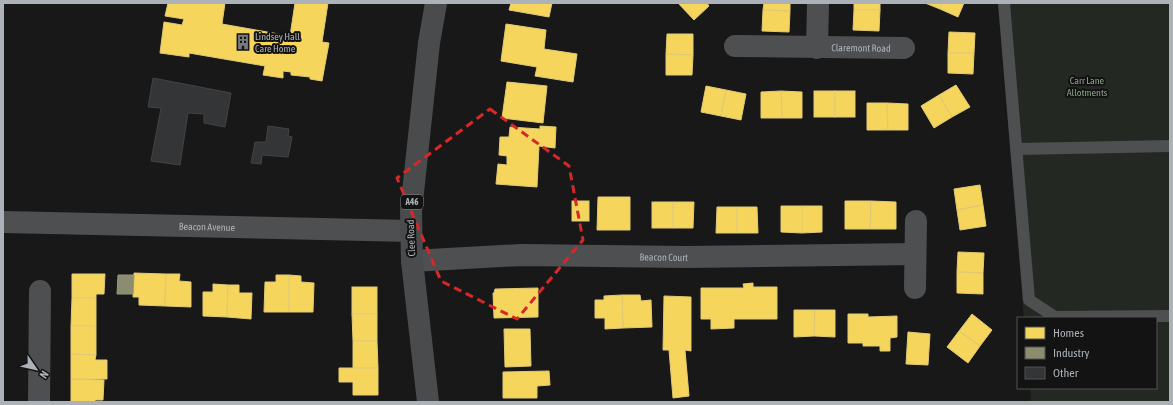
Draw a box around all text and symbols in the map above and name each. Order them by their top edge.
place label: Lindsey Hall Care Home [255,31,300,54]
building icon: Lindsey Hall Care Home [234,33,252,51]
street label: Claremont Road [831,42,891,53]
park label: Carr Lane Allotments [1067,75,1108,98]
road number: A46 [401,195,423,209]
street label: Clee Road [405,219,417,256]
street label: Beacon Avenue [179,220,236,233]
street label: Beacon Court [640,251,688,263]
legend [1017,317,1157,389]
text: Homes [1053,326,1084,340]
text: Industry [1053,346,1090,360]
north arrow [16,349,56,389]
text: Other [1053,366,1079,380]
text: N [37,369,51,381]

